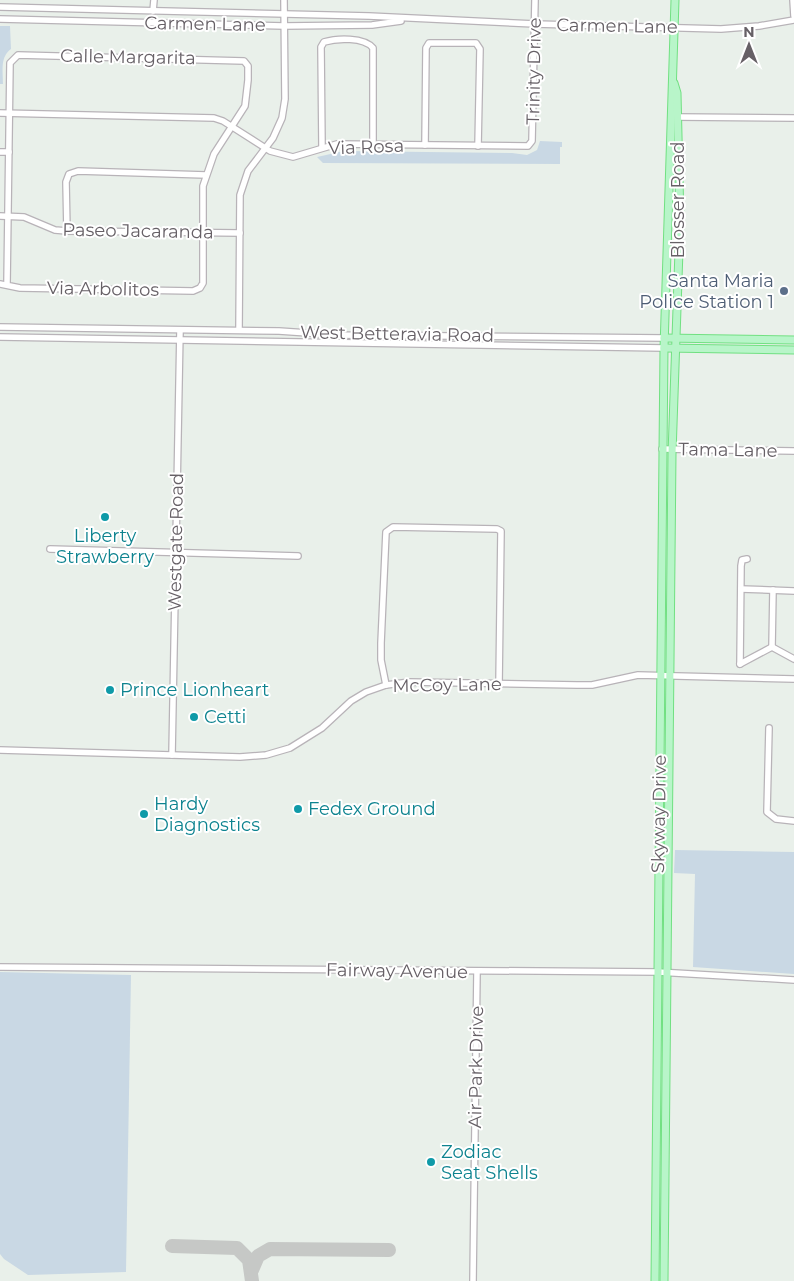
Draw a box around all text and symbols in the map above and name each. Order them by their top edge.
street label: Carmen Lane [144,12,266,36]
street label: Carmen Lane [556,14,678,38]
street label: Trinity Drive [522,17,546,125]
north arrow [724,20,774,70]
text: N [743,23,755,41]
street label: Calle Margarita [60,45,196,69]
street label: Via Rosa [328,135,404,159]
street label: Blosser Road [667,141,689,259]
street label: Paseo Jacaranda [62,219,214,243]
place label: Santa Maria Police Station 1 [639,270,774,313]
street label: Via Arbolitos [47,277,160,301]
marker: Santa Maria Police Station 1 [778,285,790,297]
street label: West Betteravia Road [300,321,494,347]
street label: Tama Lane [678,438,778,462]
street label: Westgate Road [164,473,188,611]
marker: Liberty Strawberry [99,511,111,523]
place label: Liberty Strawberry [56,525,154,568]
street label: McCoy Lane [392,673,502,697]
place label: Prince Lionheart [120,679,269,701]
marker: Prince Lionheart [104,684,116,696]
place label: Cetti [204,706,246,728]
marker: Cetti [188,711,200,723]
street label: Skyway Drive [647,754,671,873]
place label: Hardy Diagnostics [154,793,260,836]
place label: Fedex Ground [308,798,436,820]
marker: Fedex Ground [292,803,304,815]
marker: Hardy Diagnostics [138,808,150,820]
street label: Fairway Avenue [326,959,468,983]
street label: Air Park Drive [464,1005,488,1129]
place label: Zodiac Seat Shells [441,1141,538,1184]
marker: Zodiac Seat Shells [425,1156,437,1168]

